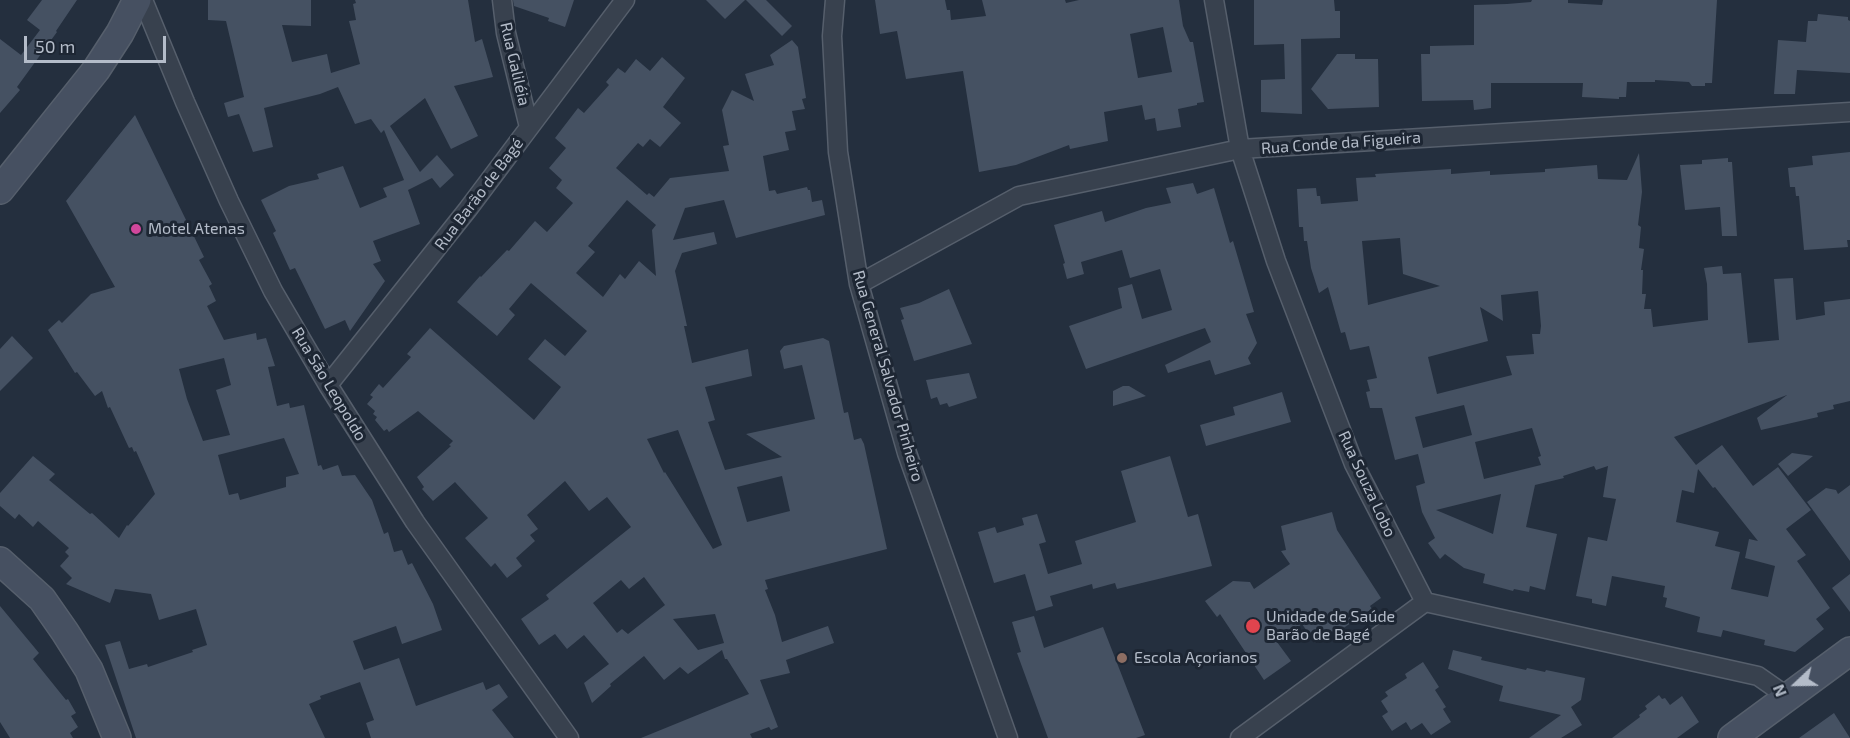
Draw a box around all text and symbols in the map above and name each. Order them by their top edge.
street label: Rua Galiléia [496,20,534,108]
scale bar [27,24,170,62]
text: 50 m [35,35,75,57]
street label: Rua Conde da Figueira [1260,128,1422,158]
street label: Rua Barão de Bagé [431,134,527,254]
place label: Motel Atenas [148,219,245,239]
marker: Motel Atenas [129,222,143,236]
street label: Rua General Salvador Pinheiro [849,268,927,484]
street label: Rua São Leopoldo [288,324,370,444]
street label: Rua Souza Lobo [1334,428,1400,540]
place label: Unidade de Saúde Barão de Bagé [1266,607,1395,645]
marker: Unidade de Saúde Barão de Bagé [1244,617,1262,635]
place label: Escola Açorianos [1134,648,1257,668]
marker: Escola Açorianos [1115,651,1129,665]
north arrow [1766,654,1826,714]
text: N [1768,682,1790,700]

